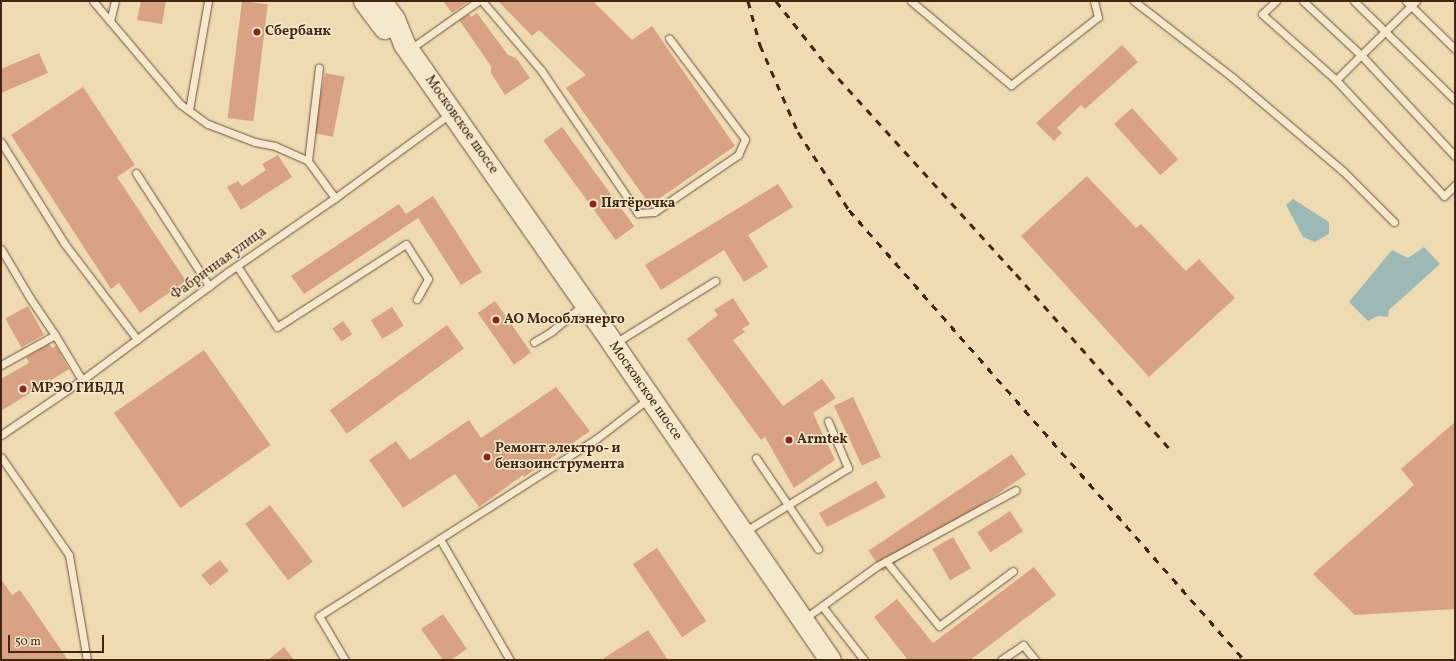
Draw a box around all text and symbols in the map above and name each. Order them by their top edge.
place label: Сбербанк [265,24,331,40]
marker: Сбербанк [252,27,262,37]
street label: Московское шоссе [421,72,501,178]
place label: Пятёрочка [601,196,676,212]
marker: Пятёрочка [588,199,598,209]
street label: Фабричная улица [168,224,270,304]
place label: АО Мособлэнерго [504,312,625,328]
marker: АО Мособлэнерго [491,315,501,325]
street label: Московское шоссе [605,338,685,444]
place label: МРЭО ГИБДД [31,381,125,397]
marker: МРЭО ГИБДД [18,384,28,394]
place label: Armtek [797,432,848,448]
marker: Armtek [784,435,794,445]
place label: Ремонт электро- и бензоинструмента [495,441,625,474]
marker: Ремонт электро- и бензоинструмента [482,452,492,462]
scale bar [10,627,106,653]
text: 50 m [15,634,41,650]

